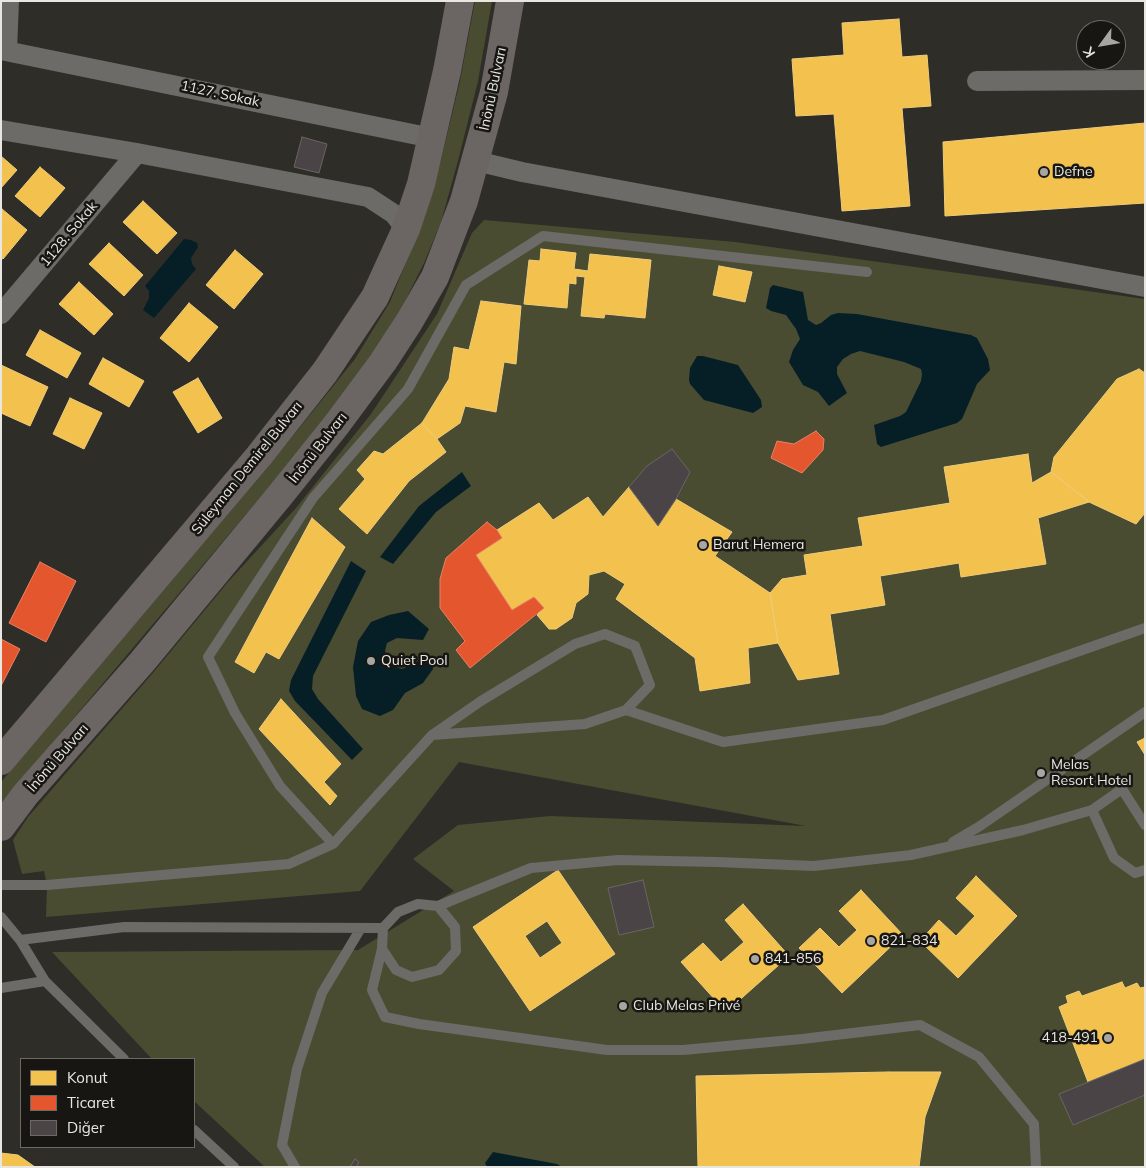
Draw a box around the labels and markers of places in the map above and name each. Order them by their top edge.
place label: Defne [1054,164,1093,180]
marker: Defne [1038,166,1050,178]
place label: Barut Hemera [713,537,804,553]
marker: Barut Hemera [697,539,709,551]
place label: Quiet Pool [381,653,448,669]
marker: Quiet Pool [365,655,377,667]
place label: Melas Resort Hotel [1051,757,1132,790]
marker: Melas Resort Hotel [1035,767,1047,779]
place label: 821-834 [881,933,937,949]
marker: 821-834 [865,935,877,947]
place label: 841-856 [765,951,821,967]
marker: 841-856 [749,953,761,965]
place label: Club Melas Privé [633,998,740,1014]
marker: Club Melas Privé [617,1000,629,1012]
place label: 418-491 [1042,1030,1098,1046]
marker: 418-491 [1102,1032,1114,1044]

